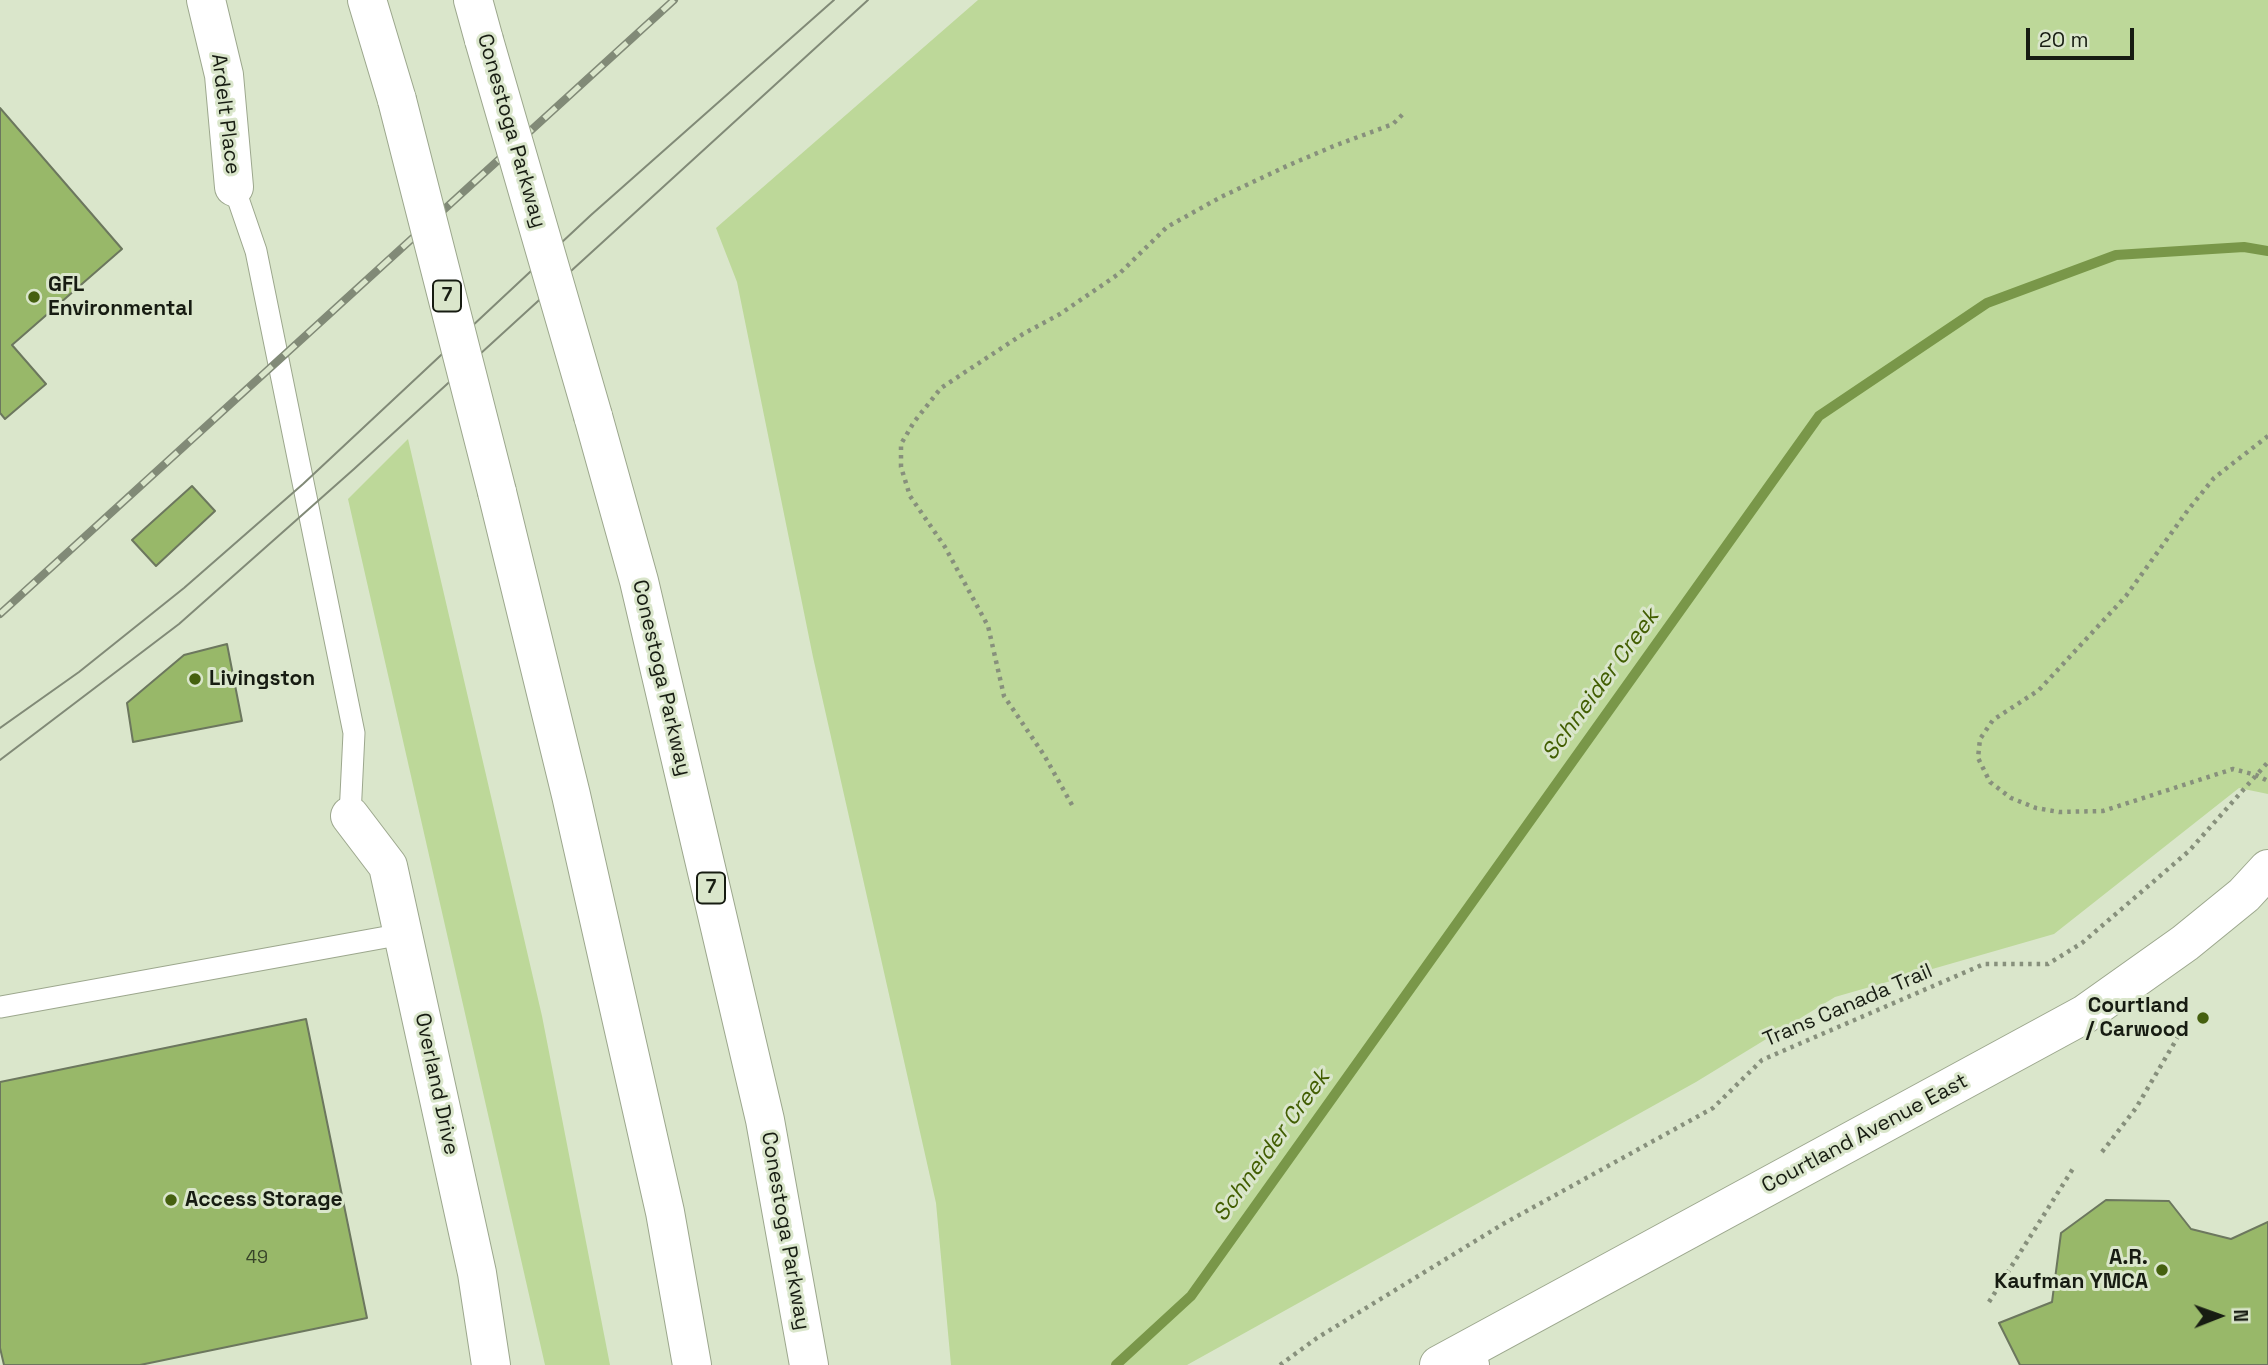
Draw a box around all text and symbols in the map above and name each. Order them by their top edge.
scale bar [2030,14,2138,58]
text: 20 m [2039,26,2089,53]
street label: Conestoga Parkway [471,31,551,231]
street label: Ardelt Place [205,52,245,176]
place label: GFL Environmental [48,272,193,322]
road number: 7 [433,280,461,312]
marker: GFL Environmental [26,289,42,305]
street label: Conestoga Parkway [626,577,696,779]
water label: Schneider Creek [1537,604,1665,766]
place label: Livingston [209,666,315,692]
marker: Livingston [187,671,203,687]
road number: 7 [697,873,725,904]
street label: Trans Canada Trail [1759,959,1937,1053]
place label: Courtland / Carwood [2086,993,2189,1043]
marker: Courtland / Carwood [2195,1010,2211,1026]
street label: Overland Drive [409,1011,463,1157]
water label: Schneider Creek [1208,1065,1336,1227]
street label: Courtland Avenue East [1758,1069,1972,1199]
street label: Conestoga Parkway [755,1130,815,1332]
place label: Access Storage [185,1187,343,1213]
marker: Access Storage [163,1192,179,1208]
place label: A.R. Kaufman YMCA [1994,1245,2148,1295]
house number: 49 [246,1247,268,1269]
marker: A.R. Kaufman YMCA [2154,1262,2170,1278]
north arrow [2184,1281,2254,1351]
text: N [2228,1309,2253,1322]

